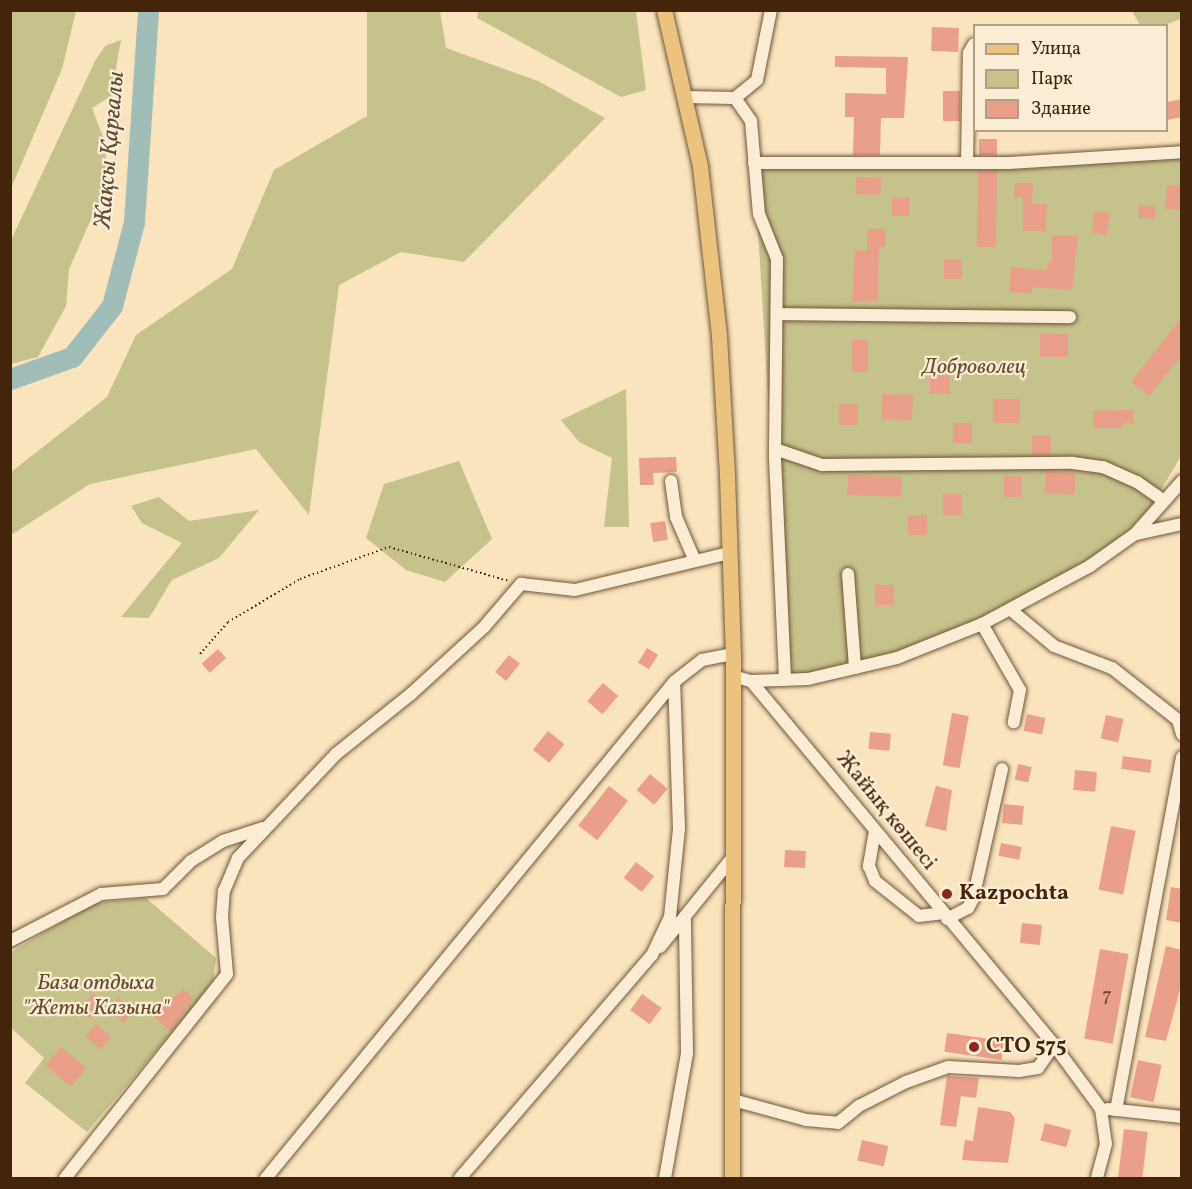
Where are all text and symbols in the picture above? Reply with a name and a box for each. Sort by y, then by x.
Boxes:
legend [973,24,1168,132]
text: Улица [1031,37,1081,62]
text: Парк [1031,67,1073,92]
water label: Жақсы Қарғалы [90,70,132,230]
text: Здание [1031,97,1091,122]
park label: Доброволец [922,355,1026,381]
street label: Жайық көшесі [830,746,942,876]
place label: Kazpochta [959,881,1069,907]
marker: Kazpochta [940,887,954,901]
park label: База отдыха "Жеты Казына" [23,970,169,1022]
house number: 7 [1102,984,1112,1008]
place label: СТО 575 [986,1034,1067,1060]
marker: СТО 575 [967,1040,981,1054]

